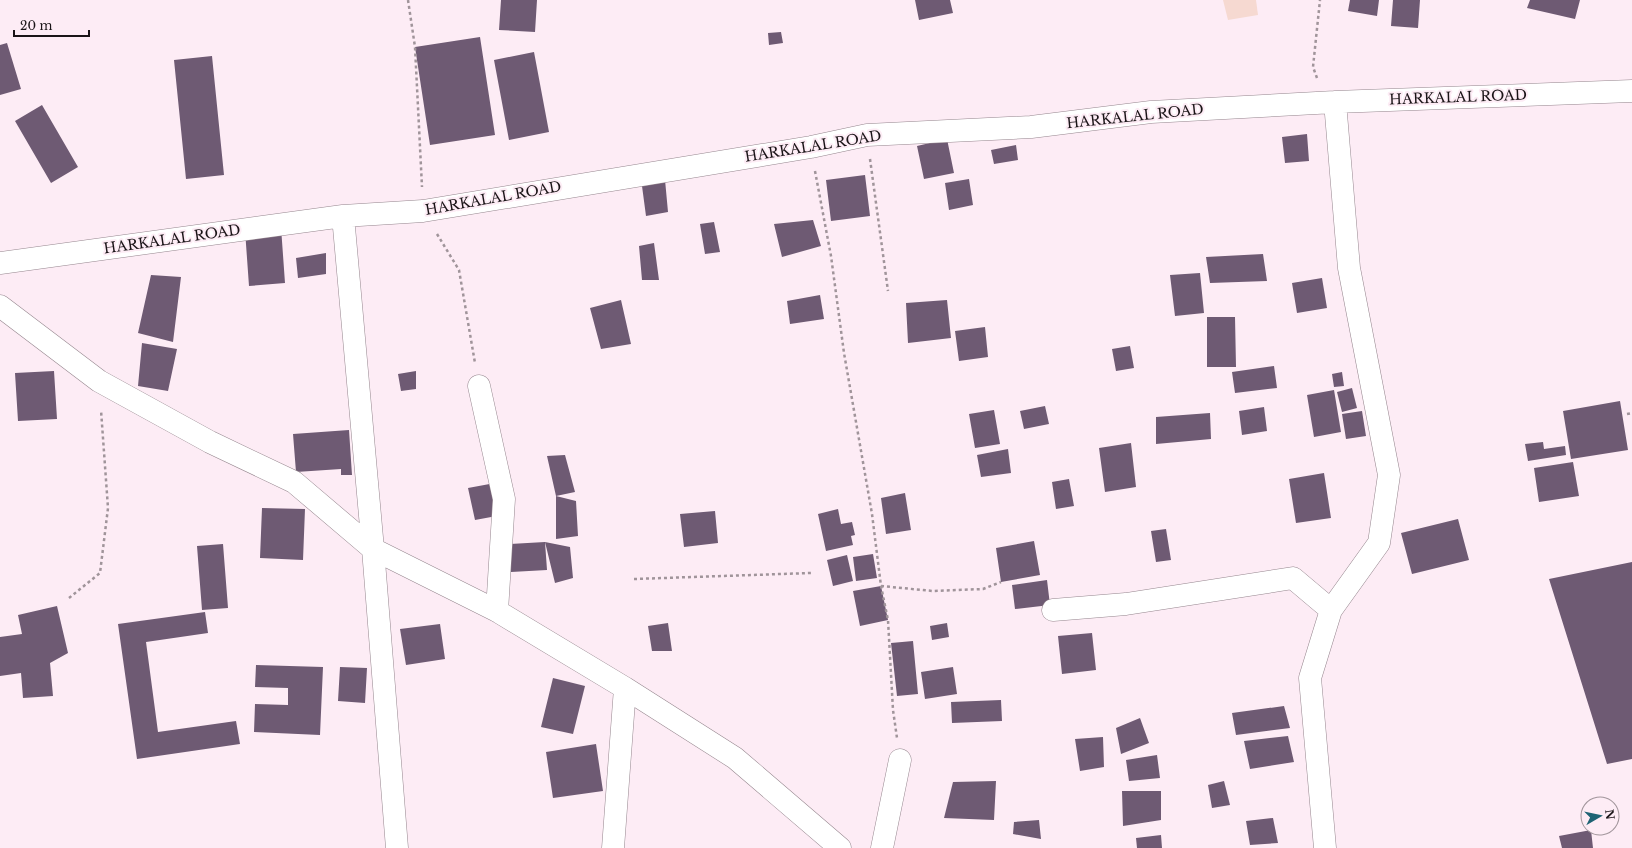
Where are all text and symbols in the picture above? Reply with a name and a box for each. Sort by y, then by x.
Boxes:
scale bar [14,12,89,38]
text: 20 m [20,18,52,33]
street label: HARKALAL ROAD [1389,86,1527,108]
street label: HARKALAL ROAD [1065,100,1205,132]
street label: HARKALAL ROAD [743,126,883,166]
street label: HARKALAL ROAD [423,177,563,219]
street label: HARKALAL ROAD [102,220,242,258]
north arrow [1580,796,1620,836]
text: N [1602,808,1618,821]

